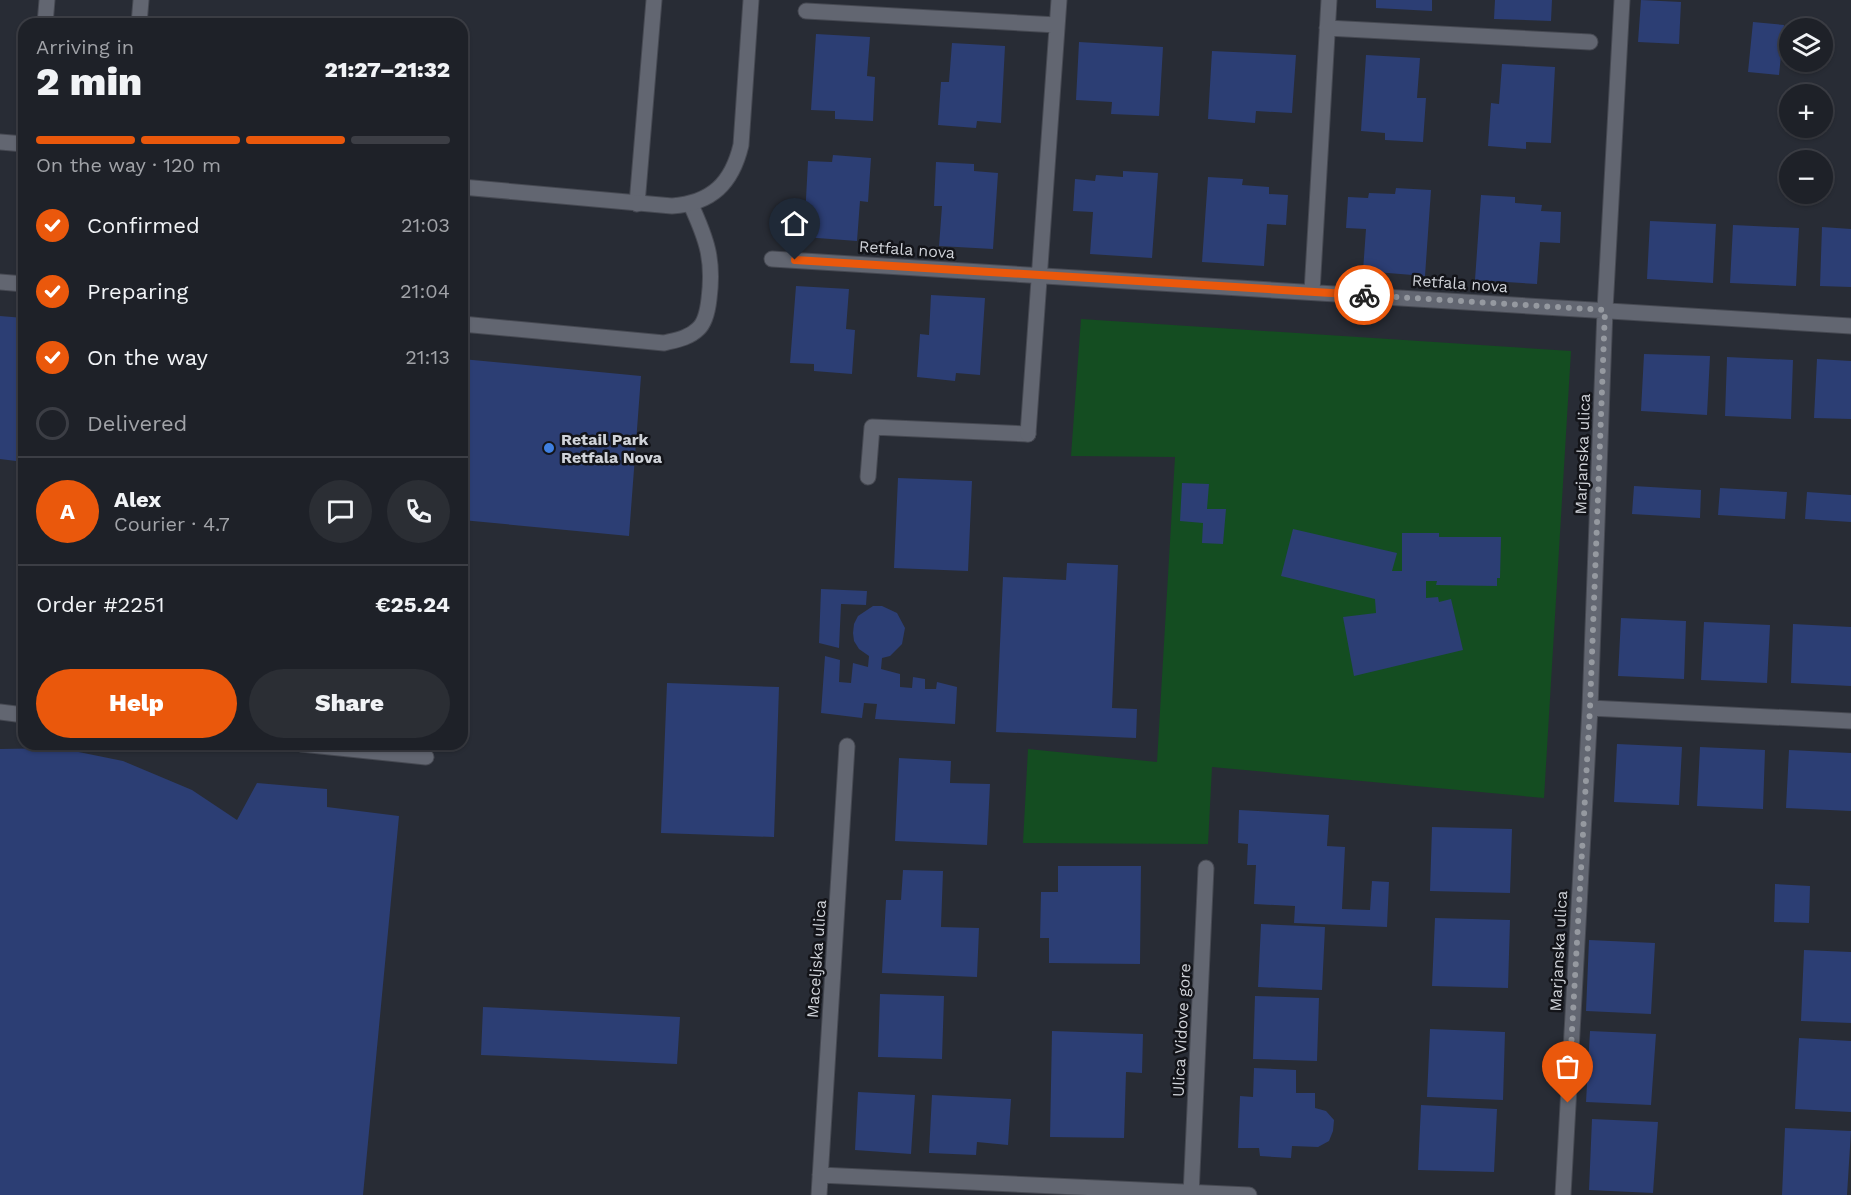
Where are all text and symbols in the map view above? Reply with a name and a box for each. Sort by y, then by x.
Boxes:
map controls [1779,18,1833,204]
button: layers [1779,18,1833,72]
text: Arriving in [36,35,134,59]
text: 21:27–21:32 [325,57,450,82]
text: 2 min [36,59,142,104]
button: + [1779,84,1833,138]
button: − [1779,150,1833,204]
text: On the way · 120 m [36,153,221,177]
pin [769,198,820,260]
icon: home [778,207,811,240]
icon: check [36,209,69,242]
text: Confirmed [87,213,200,238]
text: 21:03 [401,213,450,237]
street label: Retfala nova [858,237,956,262]
courier [1334,265,1394,325]
street label: Retfala nova [1411,271,1509,296]
icon: check [36,275,69,308]
text: Preparing [87,279,188,304]
text: 21:04 [400,279,450,303]
icon: bike [1348,279,1381,312]
icon: check [36,341,69,374]
text: On the way [87,345,208,370]
text: 21:13 [405,345,450,369]
street label: Marjanska ulica [1571,393,1594,515]
text: Delivered [87,411,187,436]
place label: Retail Park Retfala Nova [561,430,663,467]
marker: Retail Park Retfala Nova [542,441,556,455]
button: chat [309,480,372,543]
button: phone [387,480,450,543]
text: Alex [114,487,161,512]
text: A [60,499,75,524]
text: Courier · 4.7 [114,512,230,536]
text: Order #2251 [36,592,165,617]
text: €25.24 [375,592,450,617]
button: Help [36,669,237,738]
button: Share [249,669,450,738]
street label: Marjanska ulica [1546,890,1571,1012]
street label: Maceljska ulica [803,899,830,1019]
street label: Ulica Vidove gore [1169,963,1194,1097]
pin [1542,1041,1593,1103]
icon: bag [1551,1050,1584,1083]

